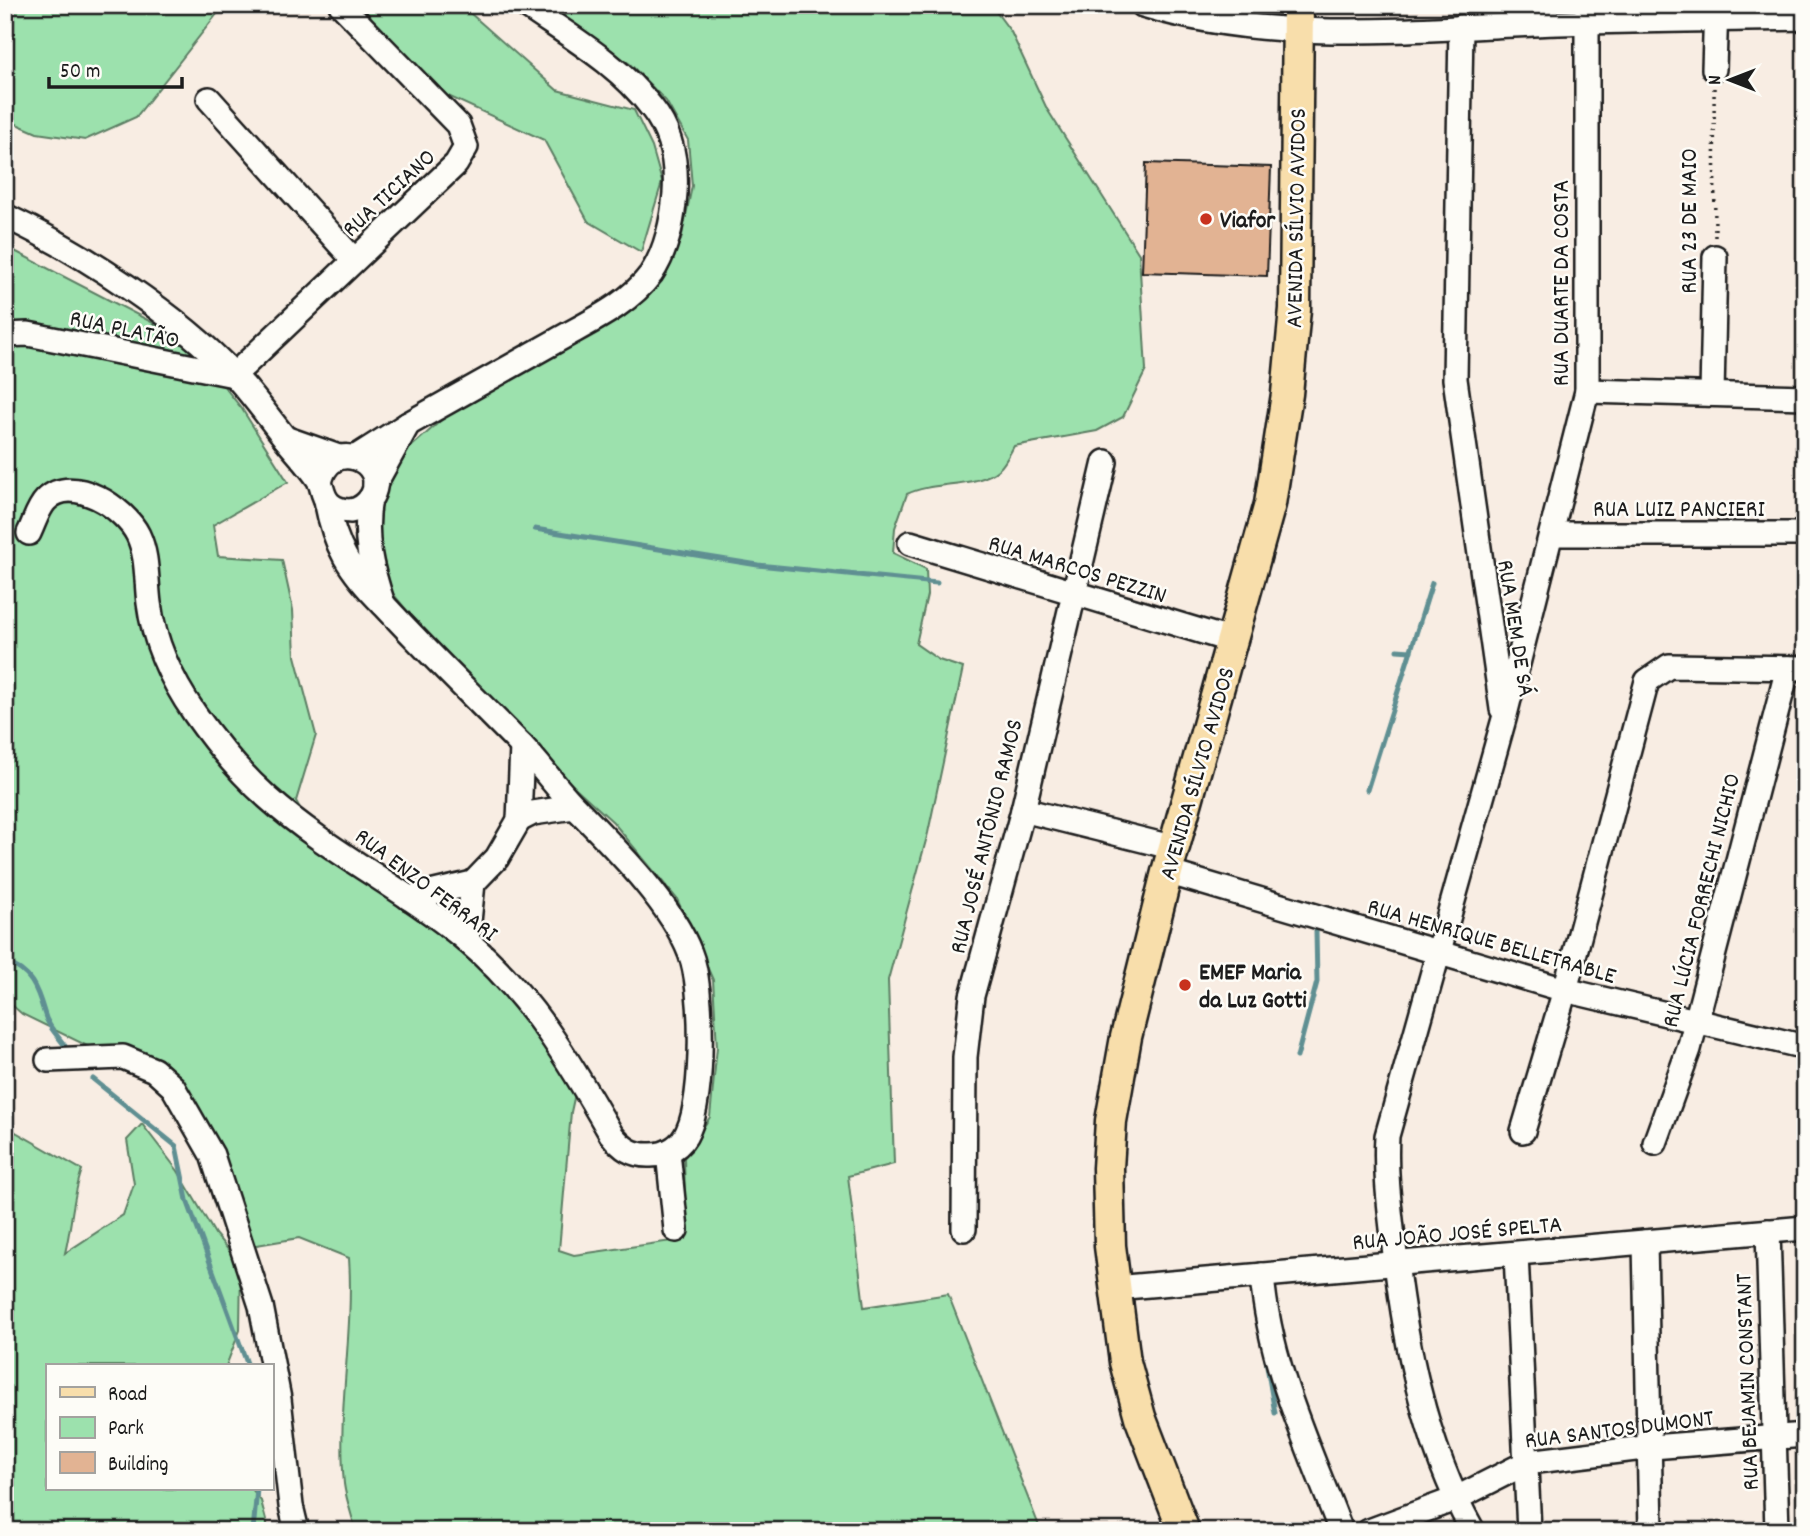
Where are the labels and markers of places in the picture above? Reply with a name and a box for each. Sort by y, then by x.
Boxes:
place label: Viafor [1220,205,1276,239]
marker: Viafor [1198,211,1214,227]
place label: EMEF Maria da Luz Gotti [1199,957,1307,1019]
marker: EMEF Maria da Luz Gotti [1177,977,1193,993]

